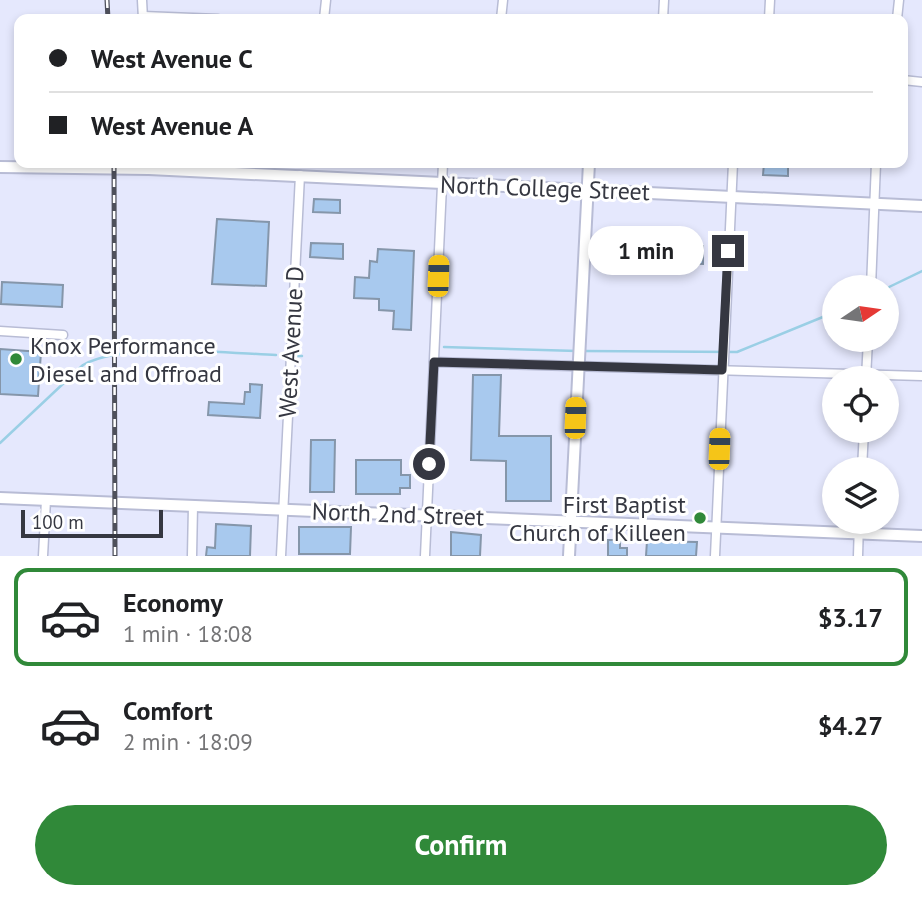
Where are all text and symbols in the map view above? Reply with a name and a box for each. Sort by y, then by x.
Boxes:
text: West Avenue C [91,42,253,75]
text: West Avenue A [91,109,253,142]
street label: North College Street [440,169,650,207]
callout: 1 min [588,226,704,276]
route end [712,235,744,267]
text: 1 min [618,236,674,265]
car [427,255,450,297]
street label: West Avenue D [272,265,310,419]
north arrow [822,275,900,352]
map controls [822,275,899,534]
place label: Knox Performance Diesel and Offroad [30,330,222,389]
marker: Knox Performance Diesel and Offroad [8,351,24,367]
button: locate [822,366,899,443]
car [564,397,587,439]
car [708,428,731,470]
route start [413,448,445,480]
button: layers [822,457,899,534]
place label: First Baptist Church of Killeen [509,489,686,548]
street label: North 2nd Street [311,496,485,532]
scale bar [21,507,163,539]
text: 100 m [32,510,84,534]
marker: First Baptist Church of Killeen [692,510,708,526]
icon: car [39,586,102,649]
text: Economy [123,586,223,619]
text: $3.17 [818,601,883,634]
text: 1 min · 18:08 [123,619,253,648]
icon: car [39,694,102,757]
text: Comfort [123,694,213,727]
text: $4.27 [818,709,883,742]
text: 2 min · 18:09 [123,727,253,756]
button: Confirm [35,805,887,885]

